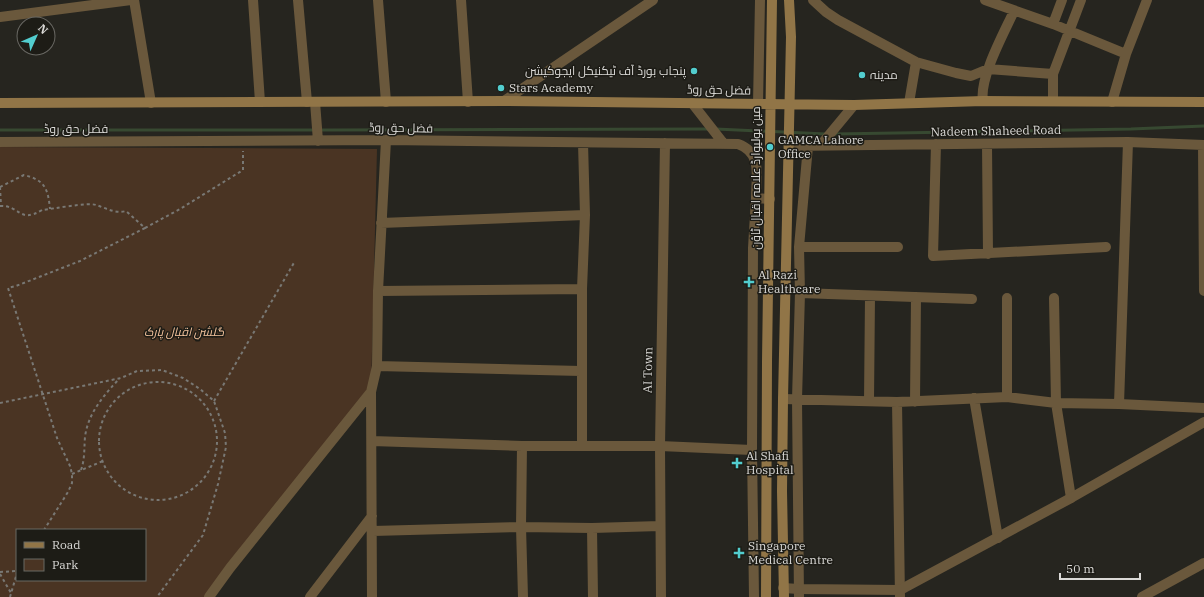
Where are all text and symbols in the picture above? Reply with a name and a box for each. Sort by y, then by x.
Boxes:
north arrow [16,16,56,56]
text: N [35,21,51,37]
place label: پنجاب بورڈ آف ٹیکنیکل ایجوکیشن [525,63,687,80]
marker: پنجاب بورڈ آف ٹیکنیکل ایجوکیشن [689,66,699,76]
place label: مدینہ [870,67,898,82]
marker: مدینہ [857,70,867,80]
place label: Stars Academy [509,80,594,95]
street label: فضل حق روڈ [687,81,751,98]
marker: Stars Academy [496,83,506,93]
street label: مین بولیوارڈ علامہ اقبال ٹاؤن [748,106,763,250]
street label: فضل حق روڈ [369,119,433,136]
street label: فضل حق روڈ [44,121,108,136]
street label: Nadeem Shaheed Road [931,122,1061,139]
place label: GAMCA Lahore Office [778,132,864,161]
marker: GAMCA Lahore Office [765,142,775,152]
place label: Al Razi Healthcare [758,267,820,296]
marker: Al Razi Healthcare [743,276,755,288]
park label: گلشنِ اقبال پارک [144,324,225,341]
street label: AI Town [640,346,655,393]
place label: Al Shafi Hospital [746,448,794,477]
marker: Al Shafi Hospital [731,457,743,469]
legend [16,529,146,581]
text: Road [52,537,81,552]
place label: Singapore Medical Centre [748,538,833,567]
marker: Singapore Medical Centre [733,547,745,559]
scale bar [1060,555,1140,581]
text: Park [52,557,78,572]
text: 50 m [1066,561,1095,576]

